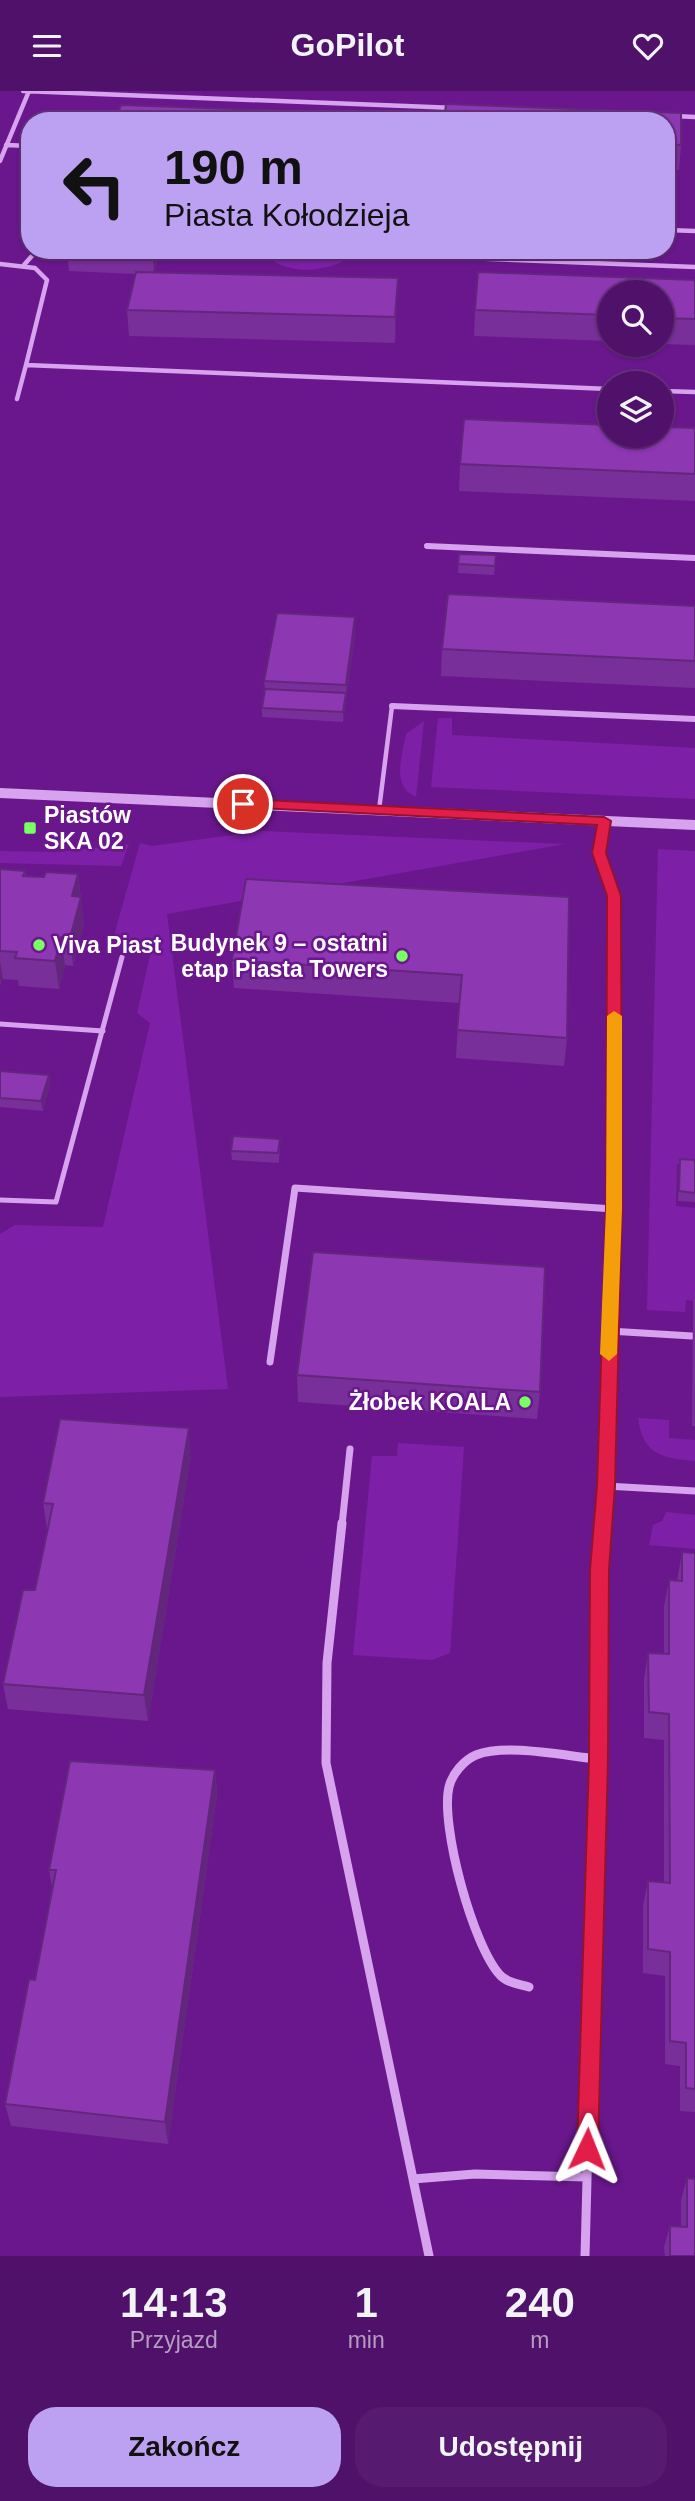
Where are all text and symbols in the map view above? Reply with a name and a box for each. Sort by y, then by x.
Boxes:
icon: menu [28,27,66,65]
text: GoPilot [291,27,404,63]
icon: heart [629,27,667,65]
icon: left [49,140,140,231]
text: 190 m [164,140,303,194]
text: Piasta Kołodzieja [164,197,409,233]
map controls [597,280,674,448]
button: search [597,280,674,357]
button: layers [597,371,674,448]
pin [213,774,273,834]
icon: arrive [224,785,262,823]
place label: Piastów SKA 02 [44,802,131,854]
marker: Piastów SKA 02 [22,820,38,836]
place label: Budynek 9 – ostatni etap Piasta Towers [171,930,388,982]
place label: Viva Piast [53,932,162,958]
marker: Viva Piast [31,937,47,953]
marker: Budynek 9 – ostatni etap Piasta Towers [394,948,410,964]
place label: Żłobek KOALA [349,1389,511,1415]
marker: Żłobek KOALA [517,1394,533,1410]
position arrow [550,2112,624,2186]
text: 14:13 [120,2279,228,2326]
text: 1 [354,2279,378,2326]
text: 240 [505,2279,575,2326]
text: Przyjazd [130,2327,218,2353]
text: min [348,2327,385,2353]
text: m [530,2327,549,2353]
button: Zakończ [28,2407,341,2487]
button: Udostępnij [355,2407,667,2487]

